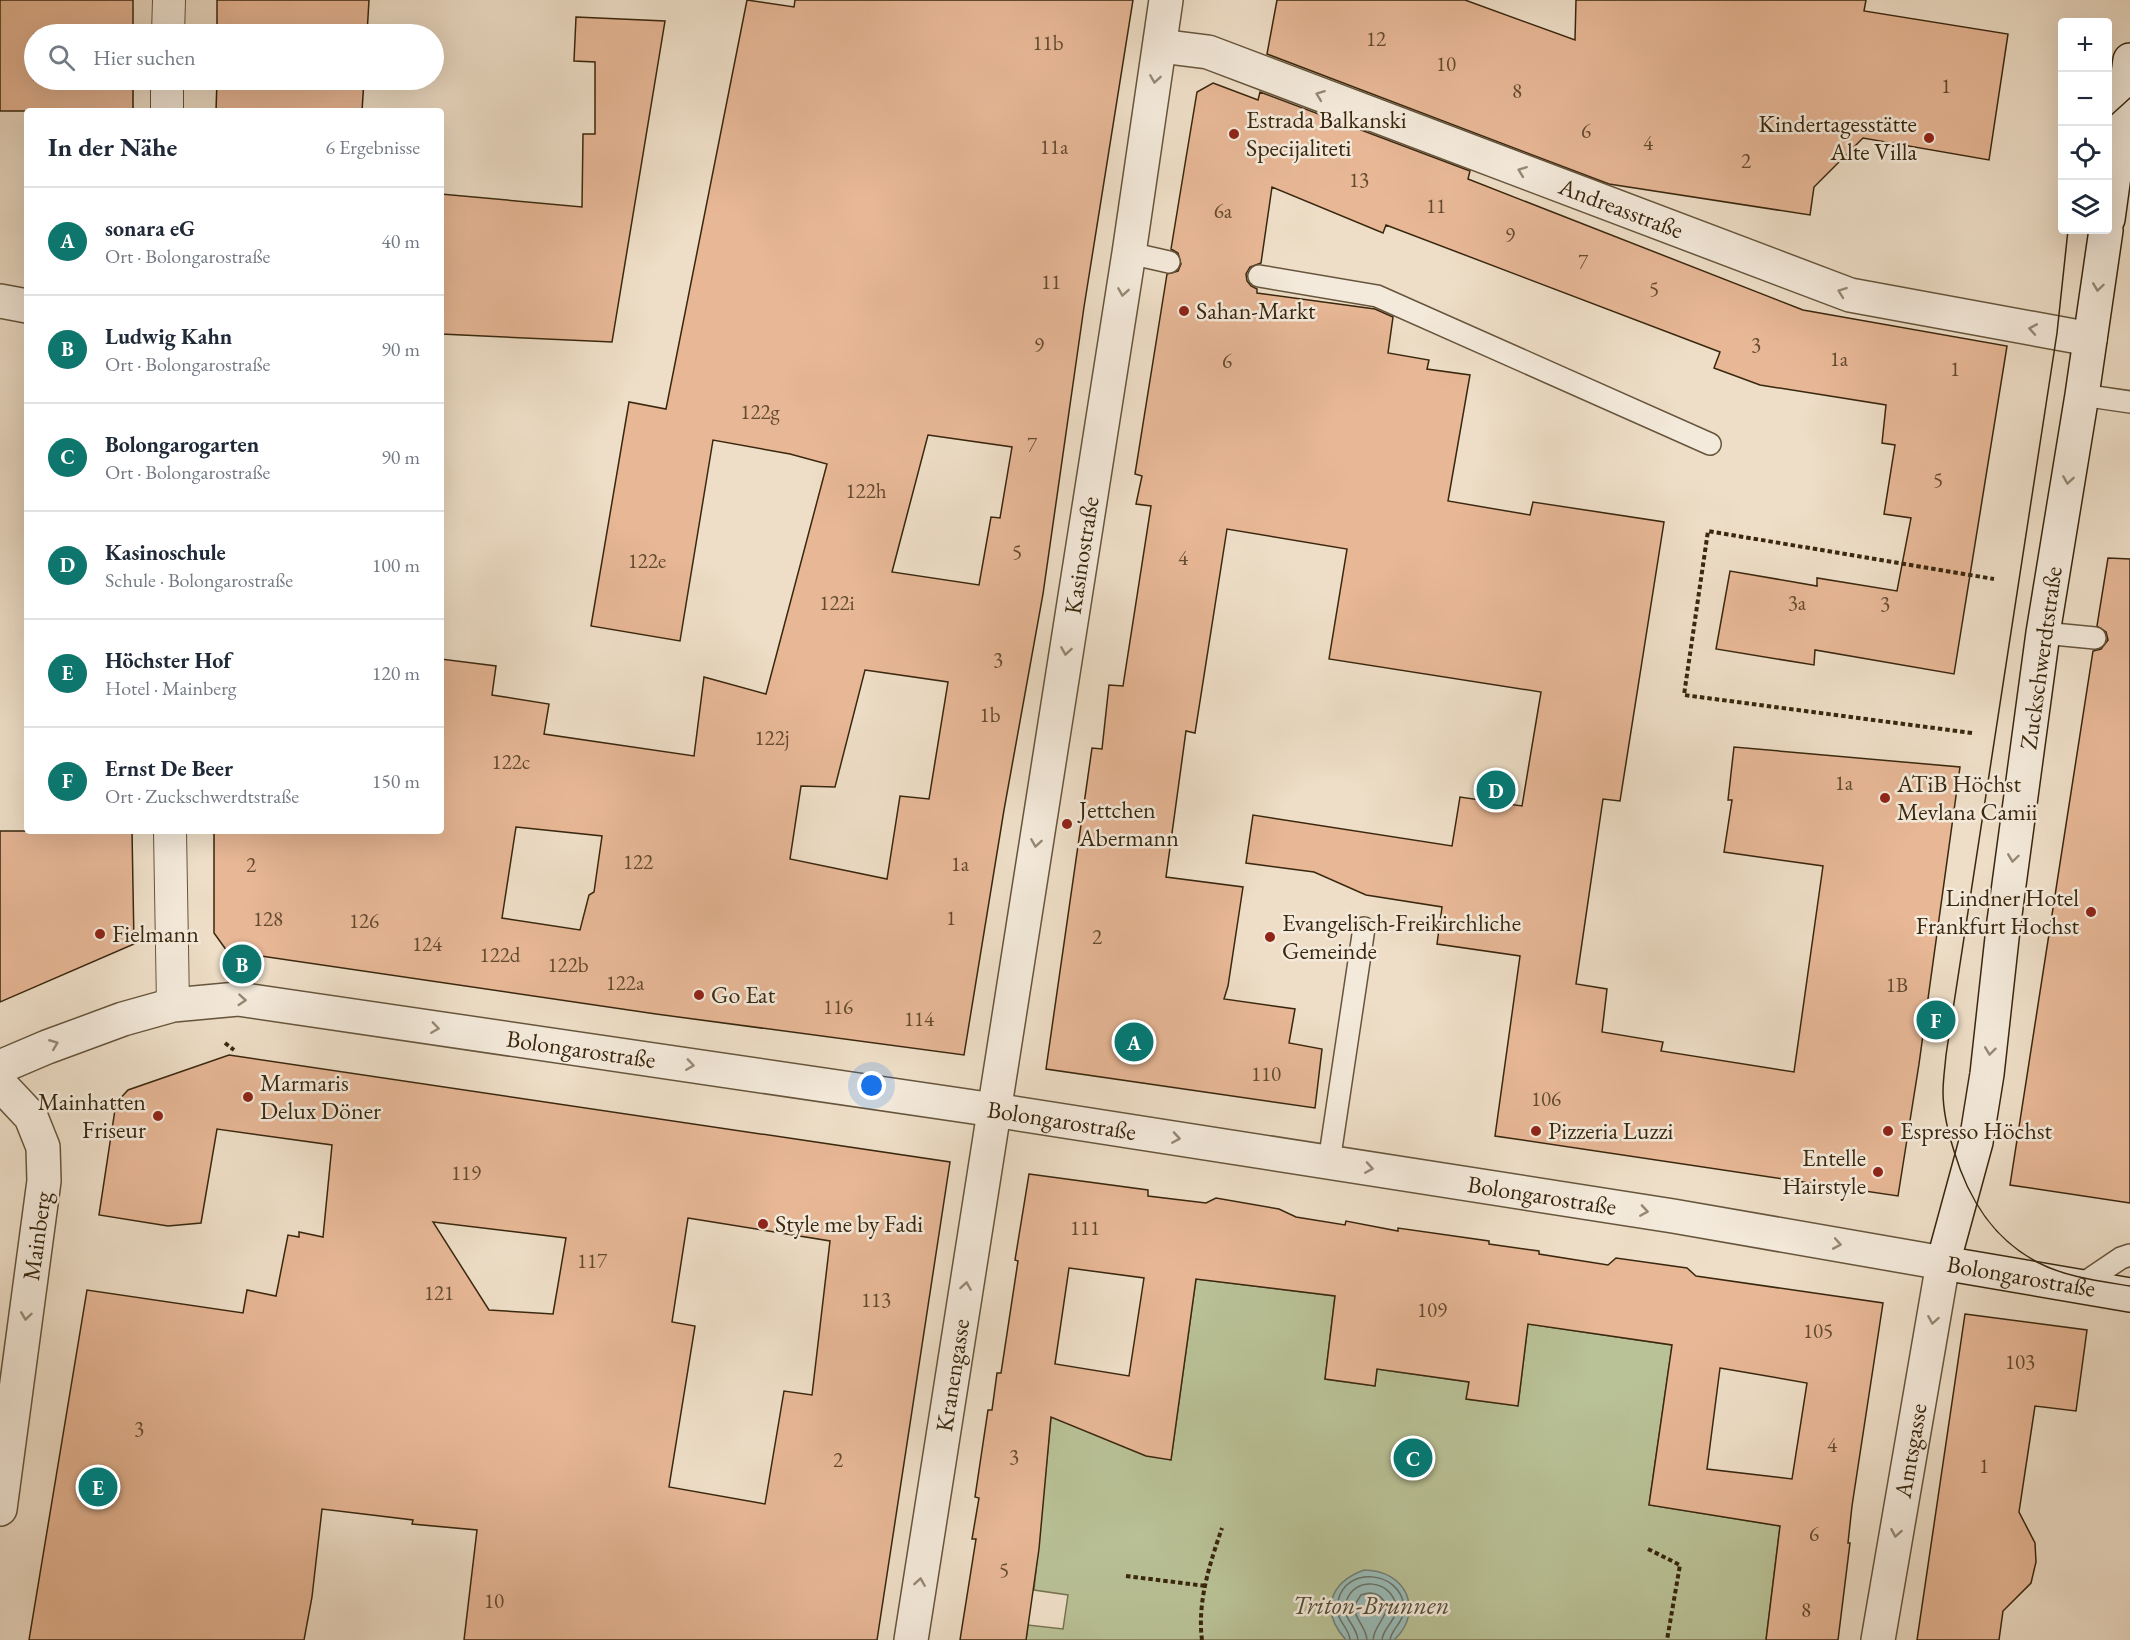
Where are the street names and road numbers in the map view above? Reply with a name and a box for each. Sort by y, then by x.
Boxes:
street label: Andreasstraße [1554,170,1688,245]
street label: Kasinostraße [1056,494,1106,616]
street label: Zuckschwerdtstraße [2012,564,2069,752]
street label: Bolongarostraße [505,1023,658,1075]
street label: Bolongarostraße [985,1093,1139,1147]
street label: Bolongarostraße [1465,1168,1619,1222]
street label: Mainberg [15,1189,58,1282]
street label: Bolongarostraße [1944,1248,2098,1304]
street label: Kranengasse [928,1317,976,1434]
street label: Amtsgasse [1887,1401,1934,1501]

